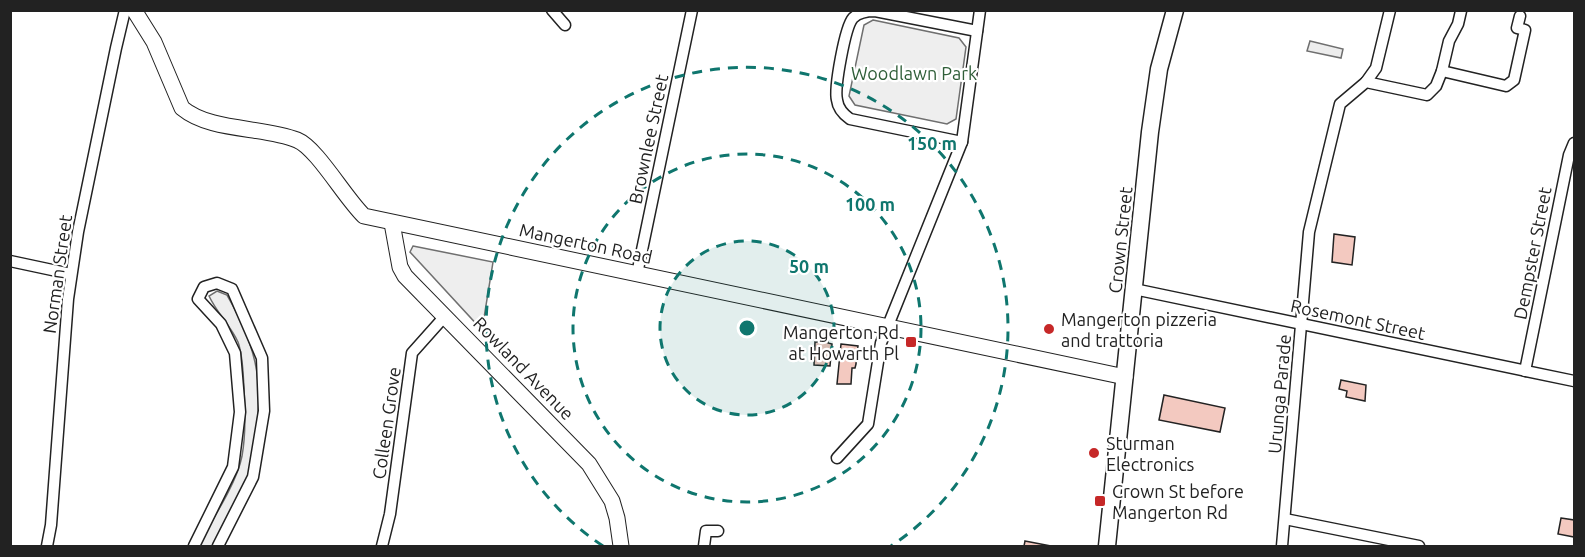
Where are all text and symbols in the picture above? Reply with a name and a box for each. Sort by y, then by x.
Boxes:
park label: Woodlawn Park [851,63,977,83]
street label: Brownlee Street [624,72,672,206]
text: 150 m [907,133,957,153]
street label: Dempster Street [1509,185,1555,321]
street label: Crown Street [1104,186,1136,294]
text: 100 m [845,194,895,214]
street label: Norman Street [39,213,75,335]
street label: Mangerton Road [518,219,654,267]
text: 50 m [789,256,829,276]
street label: Rosemont Street [1289,295,1427,343]
place label: Mangerton pizzeria and trattoria [1061,309,1217,350]
street label: Rowland Avenue [470,312,578,424]
centre of rings [737,318,757,338]
place label: Mangerton Rd at Howarth Pl [783,322,899,363]
marker: Mangerton pizzeria and trattoria [1042,322,1056,336]
street label: Urunga Parade [1264,333,1294,455]
marker: Mangerton Rd at Howarth Pl [904,335,918,349]
street label: Colleen Grove [368,366,404,480]
place label: Sturman Electronics [1106,433,1195,474]
marker: Sturman Electronics [1087,446,1101,460]
place label: Crown St before Mangerton Rd [1112,481,1244,522]
marker: Crown St before Mangerton Rd [1093,494,1107,508]

